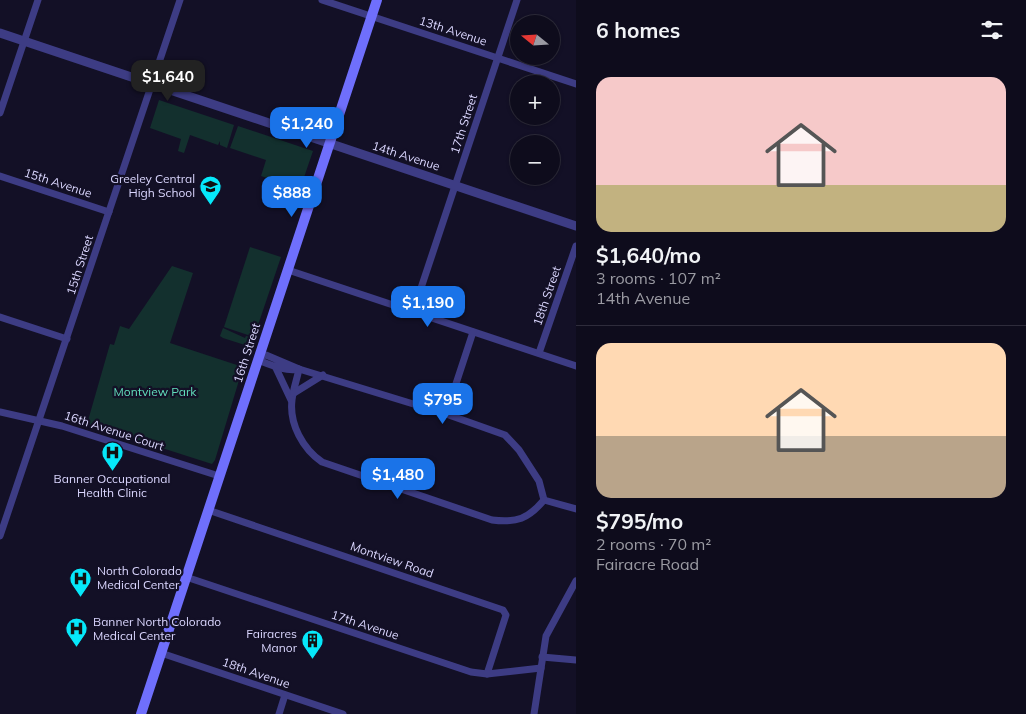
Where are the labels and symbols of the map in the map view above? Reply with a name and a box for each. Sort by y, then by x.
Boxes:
street label: 13th Avenue [417,12,489,49]
north arrow [510,15,560,65]
pin: $1,640 [127,59,209,102]
street label: 17th Street [447,92,480,156]
pin: $1,240 [266,106,348,149]
street label: 14th Avenue [370,137,442,174]
street label: 15th Avenue [22,164,94,201]
place label: Greeley Central High School [110,171,195,200]
school or university icon: Greeley Central High School [199,174,223,205]
pin: $888 [262,176,322,218]
street label: 15th Street [63,233,96,297]
street label: 18th Street [529,264,564,328]
pin: $1,190 [387,286,469,328]
street label: 16th Street [230,321,263,385]
pin: $795 [413,382,473,425]
park label: Montview Park [114,384,197,399]
street label: 16th Avenue Court [62,407,166,454]
hospital icon: Banner Occupational Health Clinic [100,440,124,471]
pin: $1,480 [357,458,439,500]
place label: Banner Occupational Health Clinic [54,471,170,500]
street label: Montview Road [349,538,436,581]
place label: North Colorado Medical Center [97,563,182,592]
hospital icon: North Colorado Medical Center [69,566,93,597]
street label: 17th Avenue [329,606,401,643]
place label: Banner North Colorado Medical Center [93,614,221,643]
hospital icon: Banner North Colorado Medical Center [65,617,89,648]
place label: Fairacres Manor [246,626,298,655]
building icon: Fairacres Manor [301,629,325,660]
street label: 18th Avenue [220,654,292,691]

